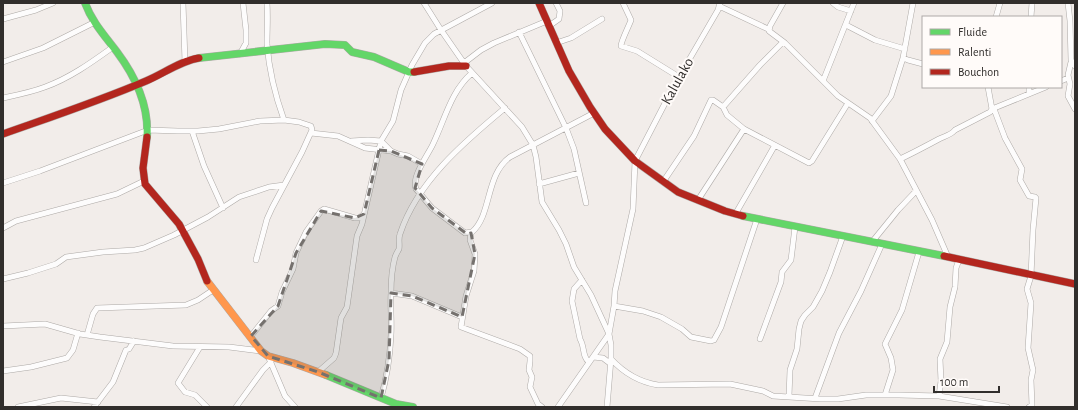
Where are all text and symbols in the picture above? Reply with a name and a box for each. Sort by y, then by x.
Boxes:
legend [922,16,1062,88]
text: Fluide [958,26,987,38]
text: Ralenti [958,46,991,58]
street label: Kalulako [659,55,696,107]
text: Bouchon [958,66,999,78]
scale bar [934,368,999,394]
text: 100 m [940,376,968,388]

